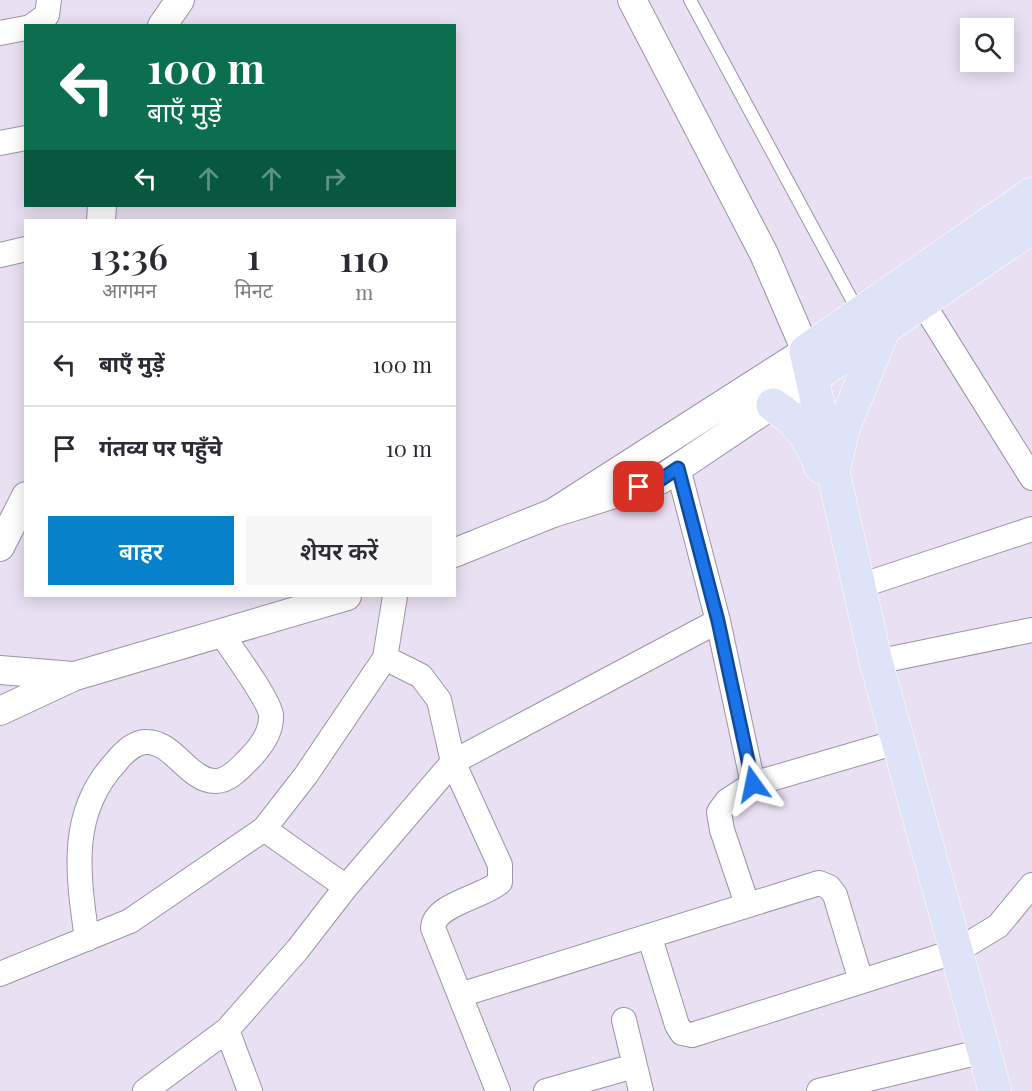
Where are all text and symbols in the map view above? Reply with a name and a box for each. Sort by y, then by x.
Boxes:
map controls [960,18,1014,72]
button: search [960,18,1014,72]
text: 100 m [147,39,265,95]
icon: left [48,48,126,126]
text: बाएँ मुड़ें [147,93,222,129]
icon: left [129,162,162,195]
icon: ahead [192,162,225,195]
icon: ahead [255,162,288,195]
icon: right [318,162,351,195]
text: 13:36 [91,231,168,279]
text: 1 [247,231,261,279]
text: 110 [339,233,389,281]
text: आगमन [102,276,157,303]
text: मिनट [235,276,273,303]
text: m [356,278,373,305]
icon: left [48,348,81,381]
text: बाएँ मुड़ें [99,348,164,378]
text: 100 m [372,349,432,379]
icon: arrive [48,432,81,465]
text: गंतव्य पर पहुँचे [99,432,222,462]
text: 10 m [386,433,432,463]
pin [613,461,664,512]
icon: arrive [622,470,655,503]
button: बाहर [48,516,234,585]
button: शेयर करें [246,516,432,585]
position arrow [721,752,785,816]

